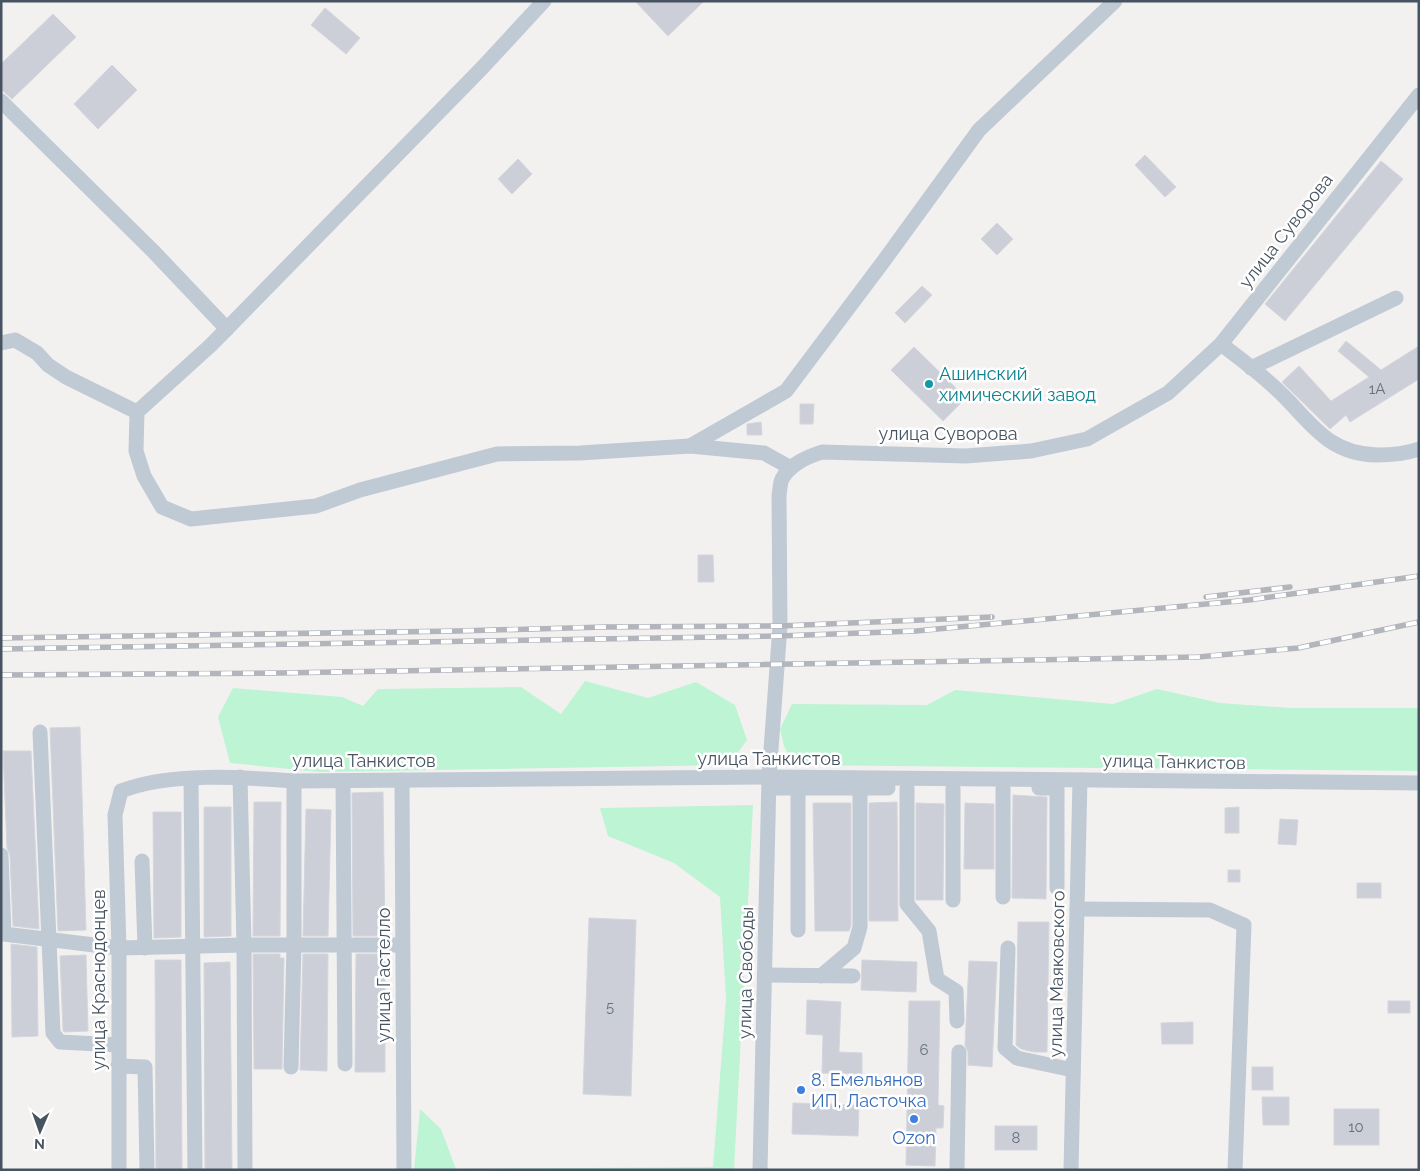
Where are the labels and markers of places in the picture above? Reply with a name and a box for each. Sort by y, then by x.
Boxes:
place label: Ашинский химический завод [939,363,1096,405]
marker: Ашинский химический завод [923,378,935,390]
place label: 8. Емельянов ИП, Ласточка [811,1069,927,1111]
marker: 8. Емельянов ИП, Ласточка [795,1084,807,1096]
marker: Ozon [908,1113,920,1125]
place label: Ozon [892,1127,936,1148]

